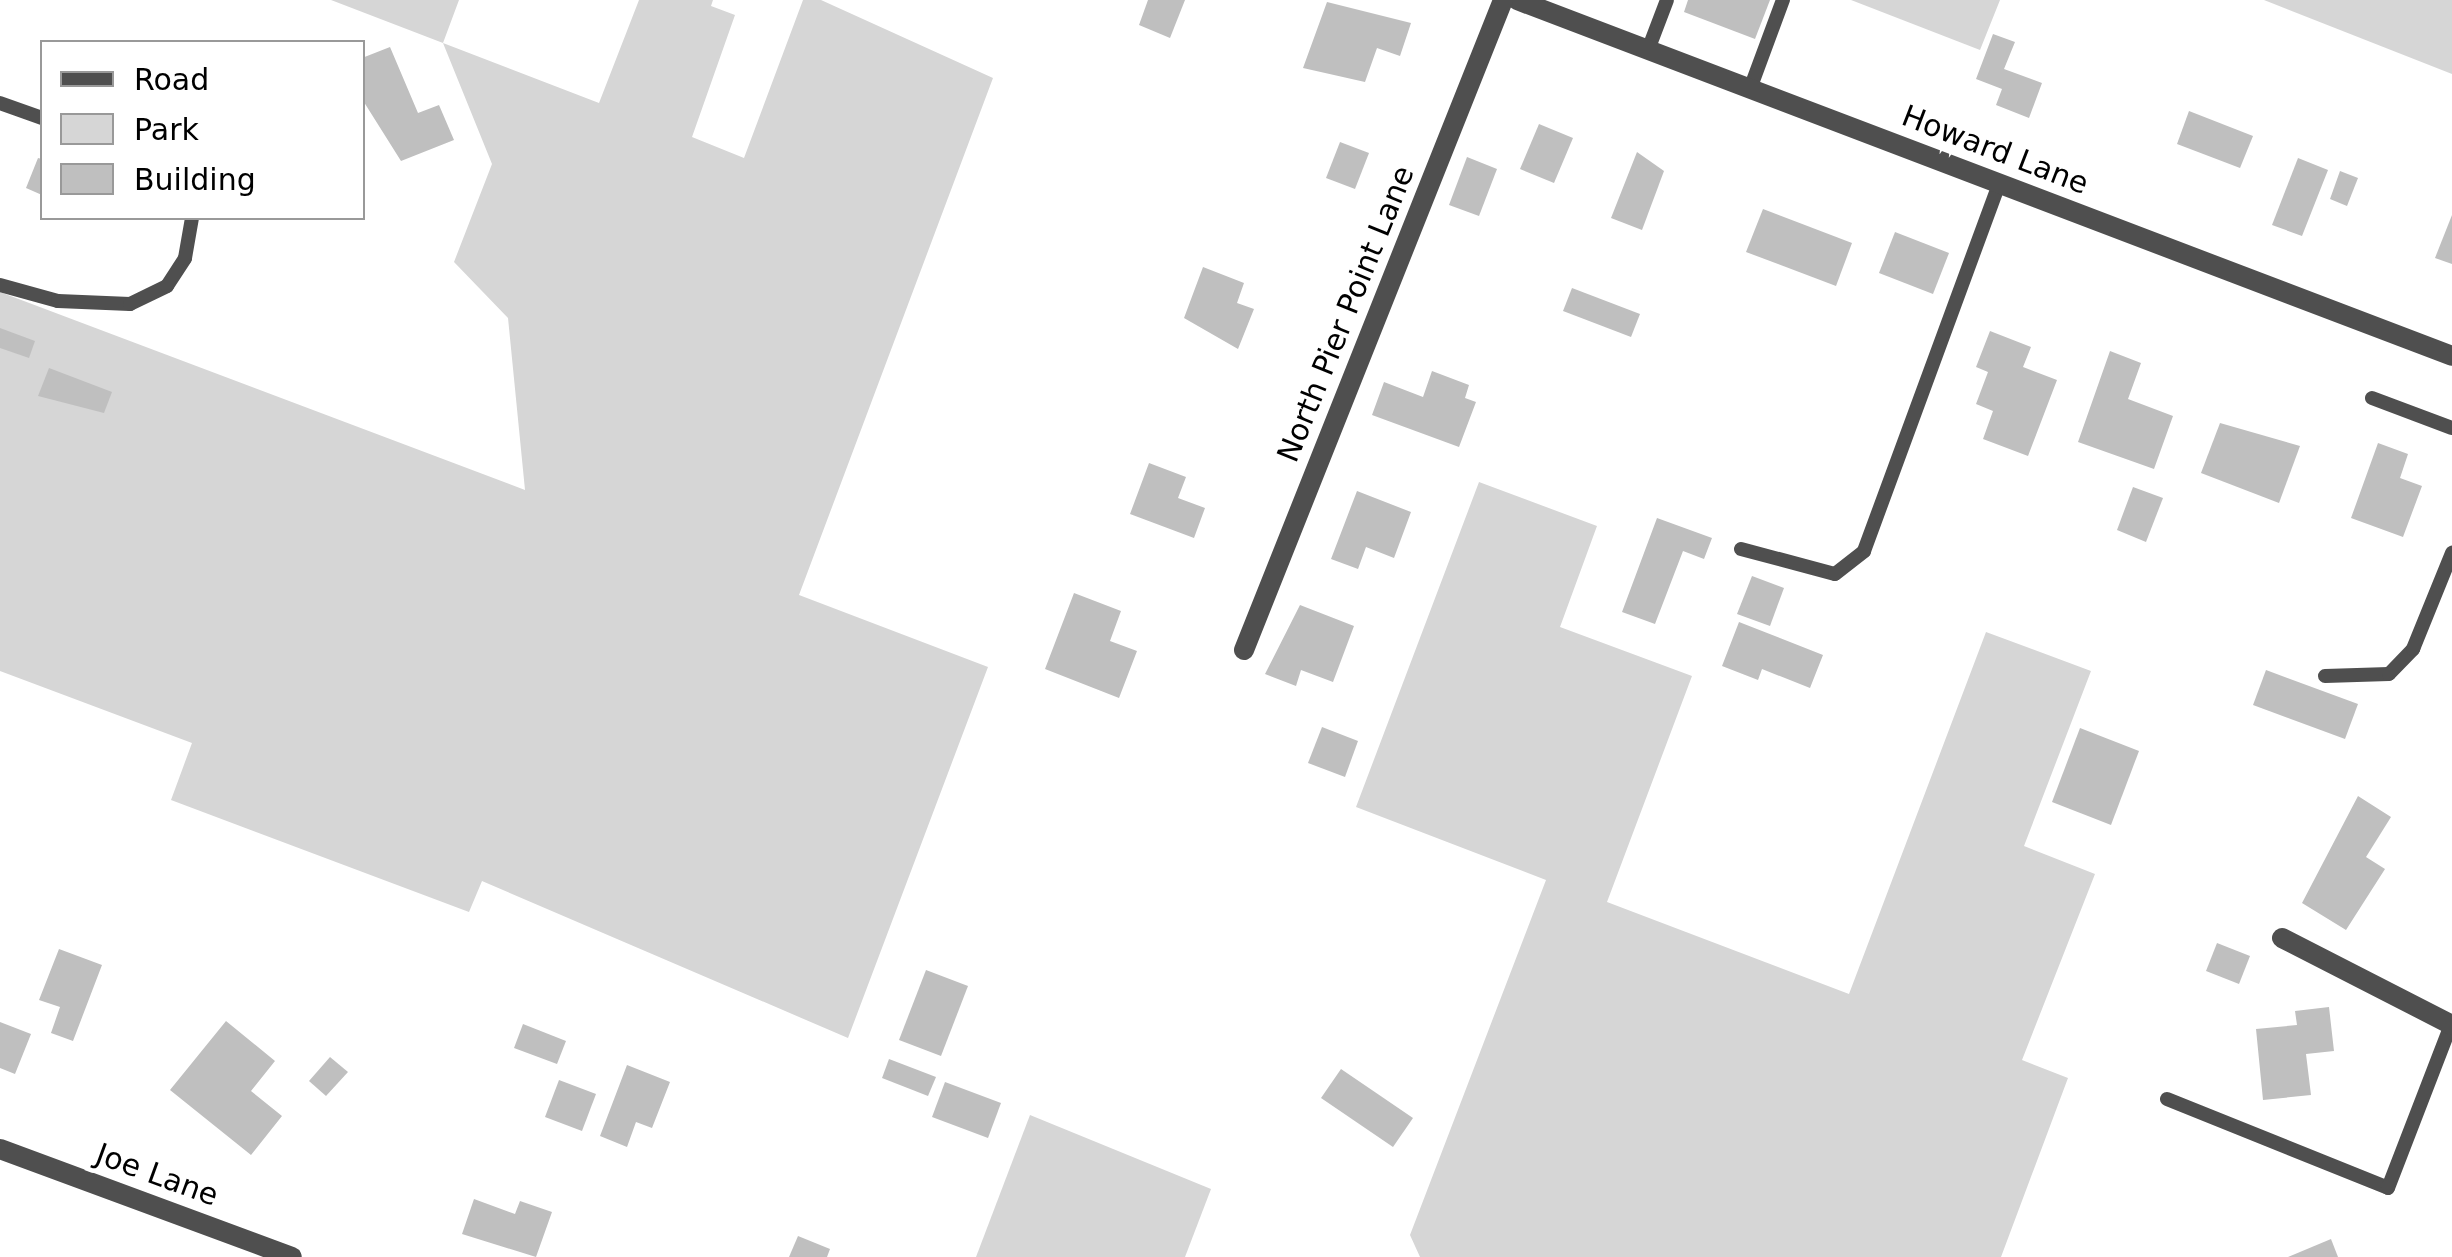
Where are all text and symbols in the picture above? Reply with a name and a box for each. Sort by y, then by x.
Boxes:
legend [40,40,365,220]
text: Road [134,62,209,97]
street label: Howard Lane [1897,98,2093,202]
text: Park [134,112,199,147]
street label: North Pier Point Lane [1270,161,1422,467]
text: Building [134,162,256,197]
street label: Joe Lane [91,1136,223,1214]

